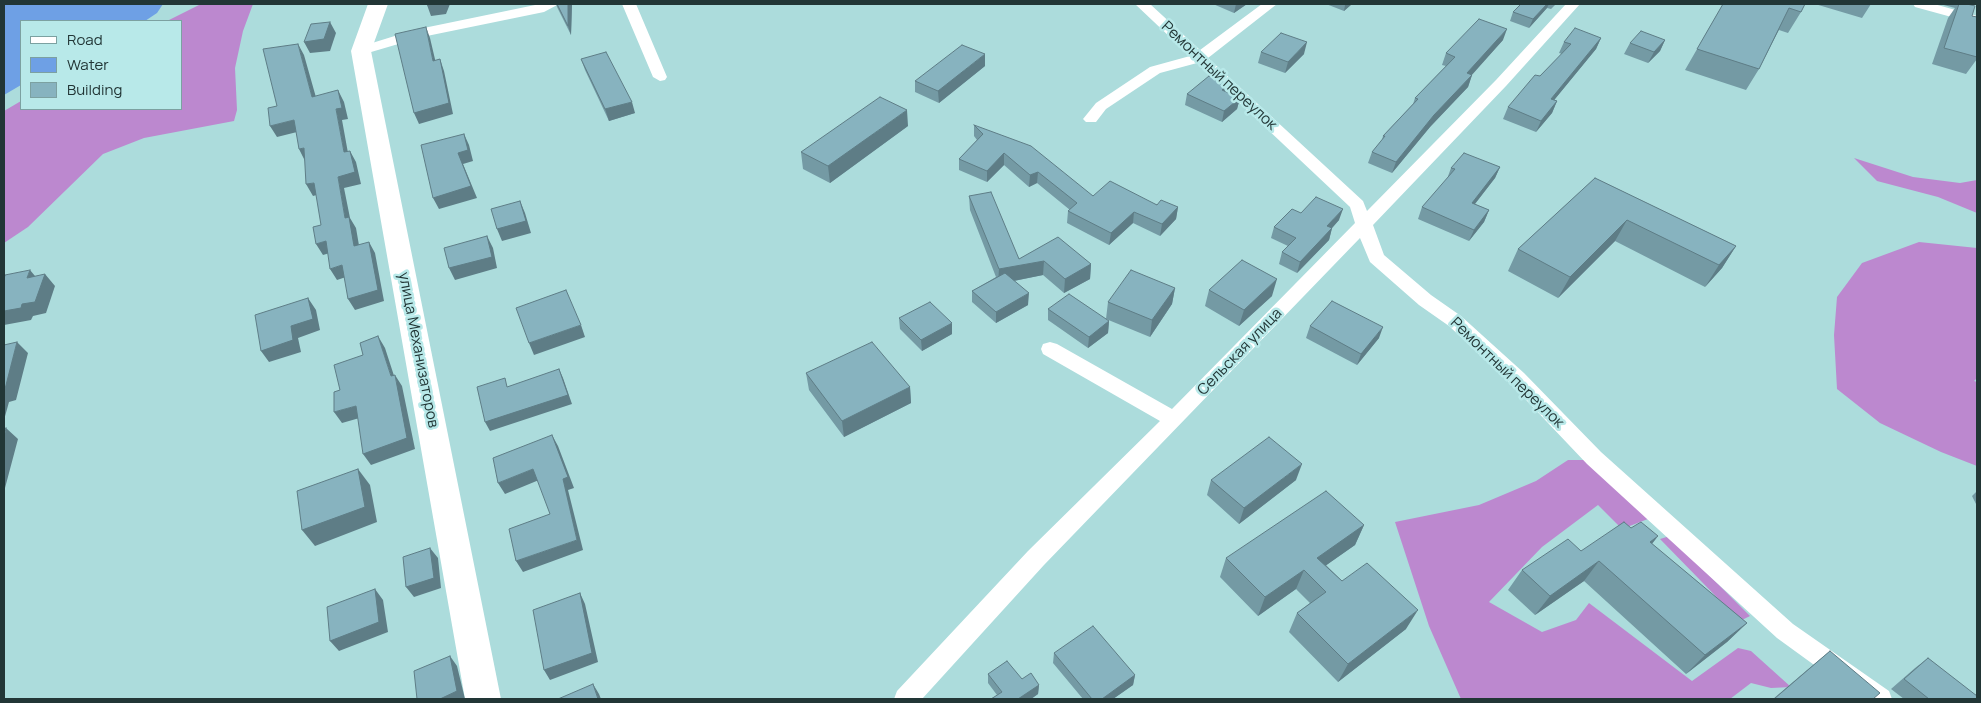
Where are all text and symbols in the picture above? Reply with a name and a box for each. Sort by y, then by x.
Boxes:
street label: Ремонтный переулок [1158,18,1280,134]
legend [20,20,182,110]
text: Road [67,29,103,50]
text: Water [67,54,109,75]
text: Building [67,79,122,100]
street label: улица Механизаторов [394,271,442,429]
street label: Сельская улица [1194,305,1286,399]
street label: Ремонтный переулок [1446,314,1568,432]

